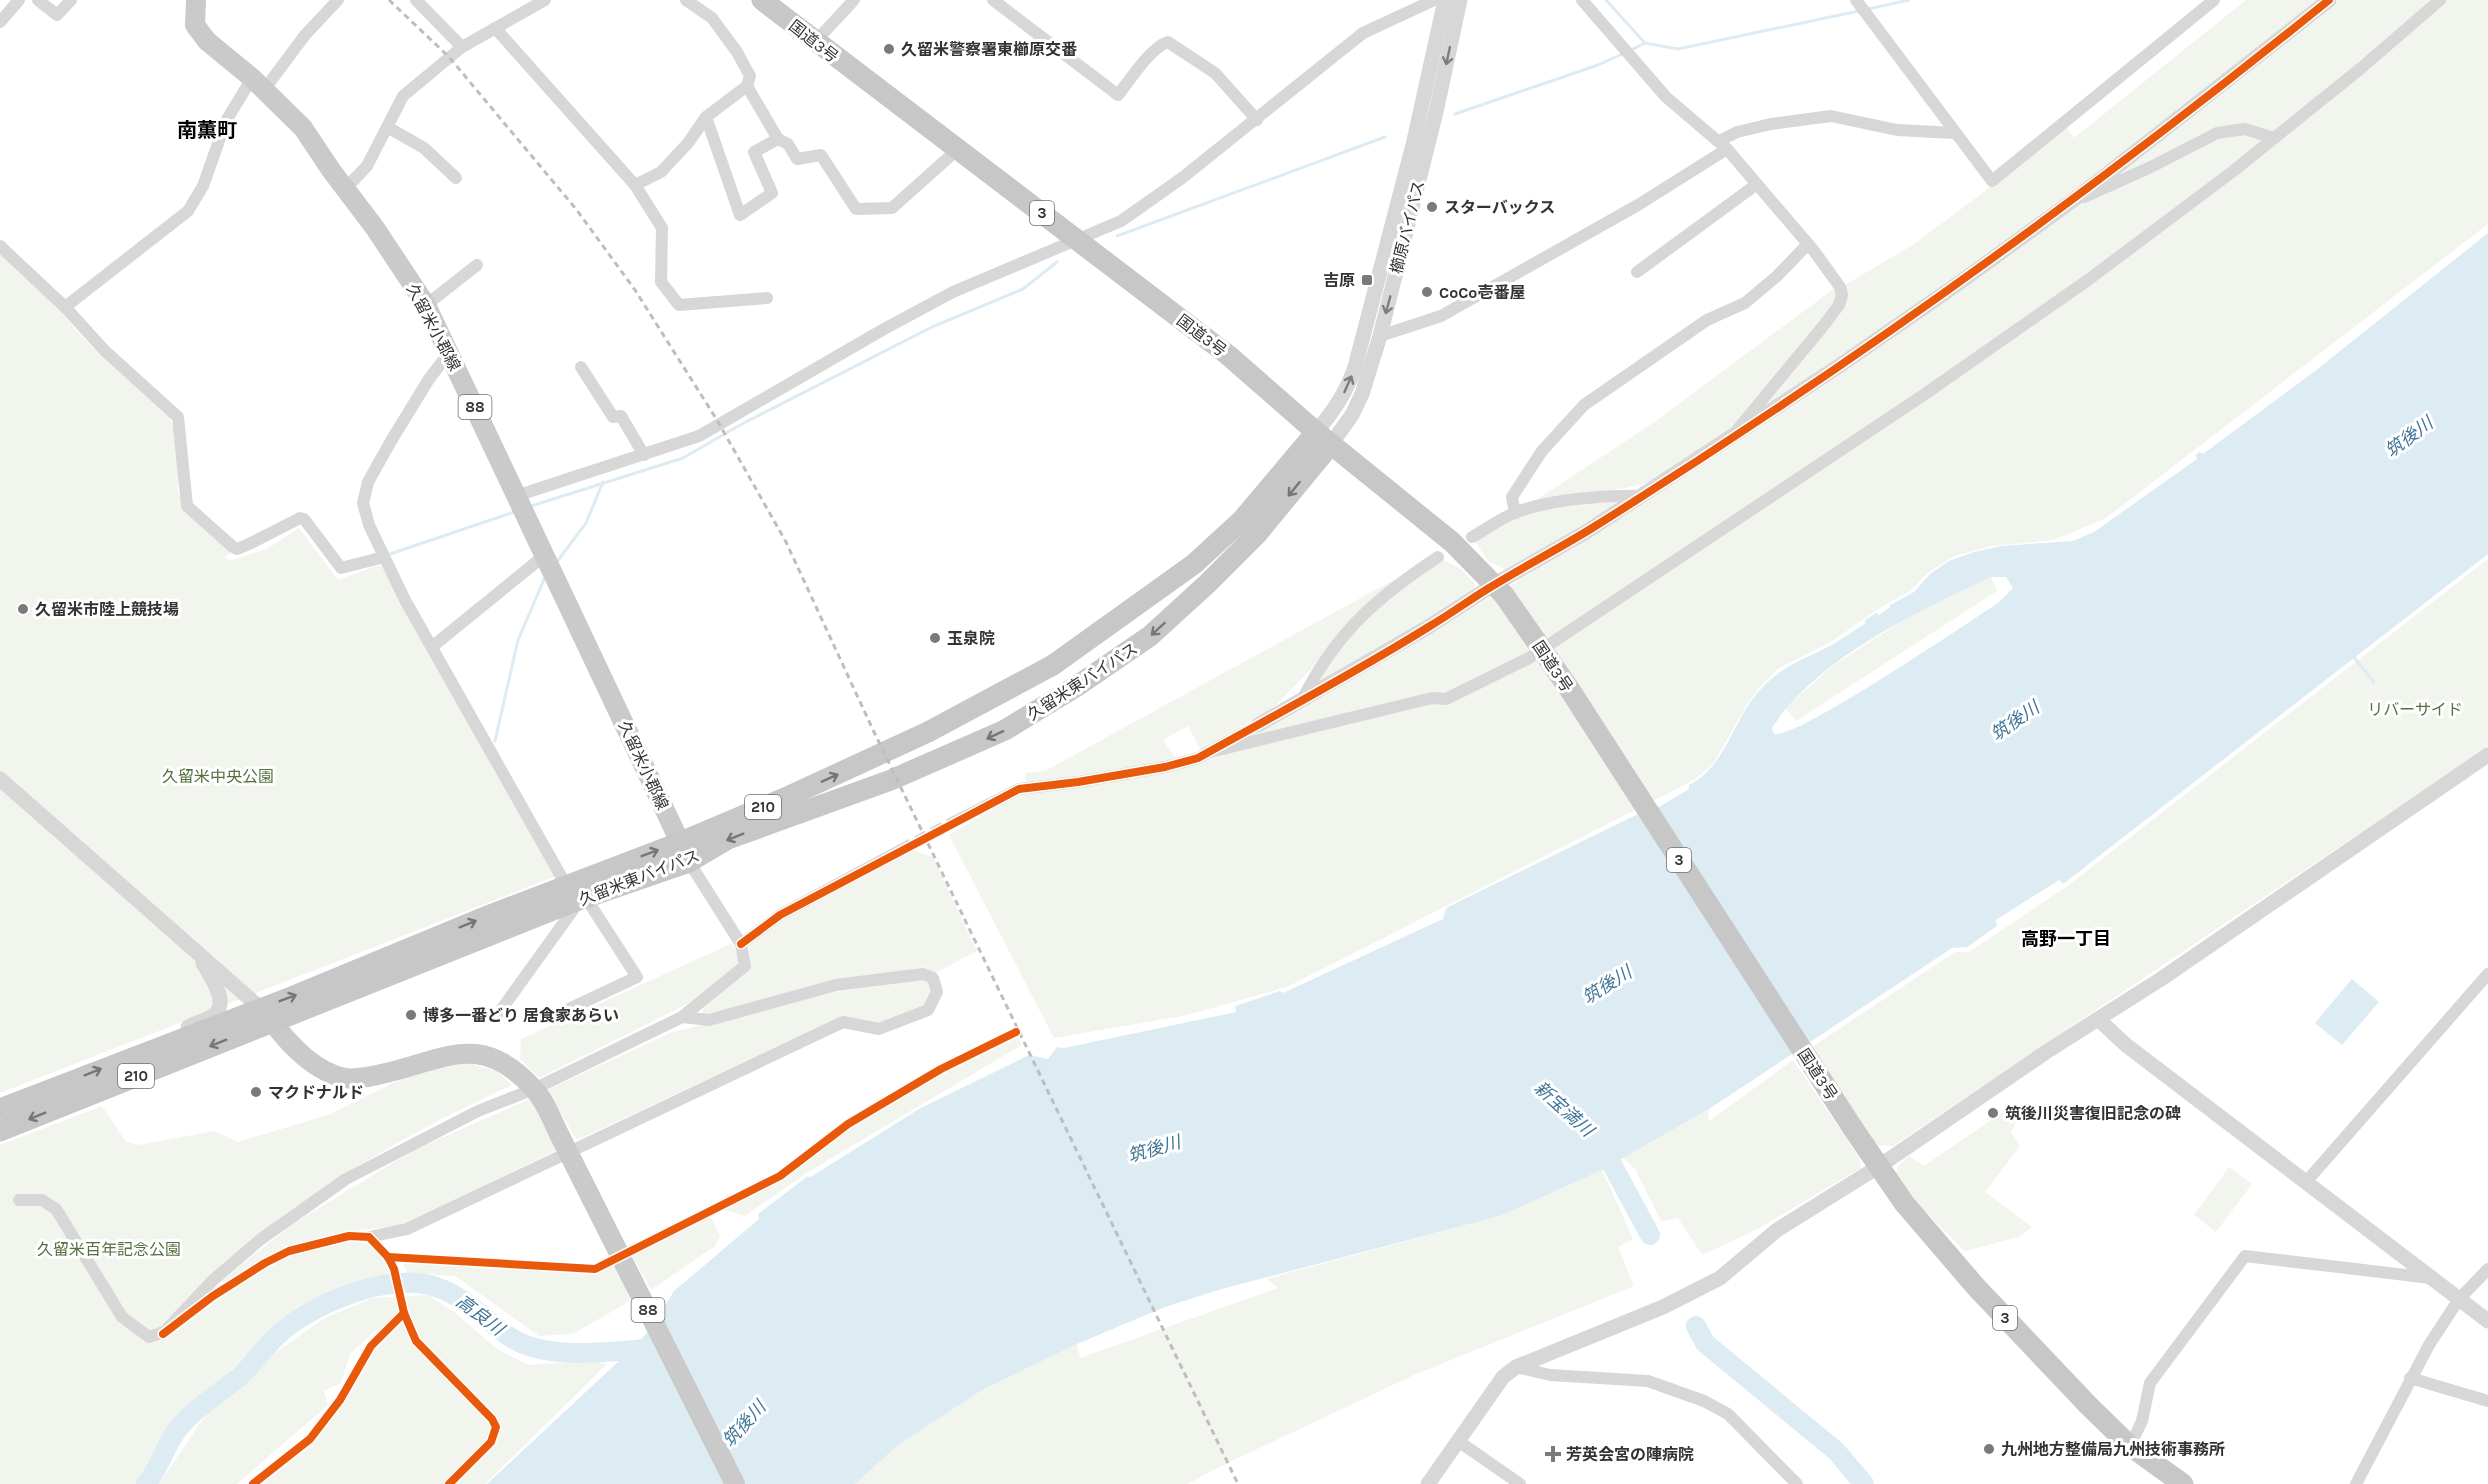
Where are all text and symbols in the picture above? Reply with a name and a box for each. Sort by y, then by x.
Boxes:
street label: 国道3号 [785,16,842,67]
place label: 久留米警察署東櫛原交番 [901,40,1077,59]
marker: 久留米警察署東櫛原交番 [882,42,896,56]
one-way arrow [1442,46,1453,65]
district label: 南薫町 [177,119,237,142]
street label: 櫛原バイパス [1387,178,1428,276]
place label: スターバックス [1444,198,1555,217]
marker: スターバックス [1425,200,1439,214]
road number: 3 [1030,201,1054,225]
place label: 吉原 [1323,271,1355,290]
marker: 吉原 [1360,273,1374,287]
street label: 久留米小郡線 [403,280,464,374]
place label: CoCo壱番屋 [1439,283,1525,302]
marker: CoCo壱番屋 [1420,285,1434,299]
one-way arrow [1381,295,1393,314]
street label: 国道3号 [1173,311,1230,360]
one-way arrow [1343,375,1355,393]
road number: 88 [458,395,492,419]
water label: 筑後川 [2381,411,2439,462]
one-way arrow [1287,481,1300,497]
place label: 久留米市陸上競技場 [35,600,179,619]
marker: 久留米市陸上競技場 [16,602,30,616]
one-way arrow [1151,622,1166,636]
place label: 玉泉院 [947,629,995,648]
marker: 玉泉院 [928,631,942,645]
street label: 国道3号 [1529,637,1577,695]
street label: 久留米東バイパス [1024,639,1141,724]
water label: 筑後川 [1987,695,2045,745]
park label: リバーサイド [2367,700,2463,719]
street label: 久留米小郡線 [615,718,672,813]
one-way arrow [986,729,1004,741]
park label: 久留米中央公園 [162,767,274,786]
one-way arrow [820,772,838,783]
road number: 210 [745,795,781,819]
one-way arrow [726,832,745,843]
street label: 久留米東バイパス [576,846,702,909]
one-way arrow [640,847,659,858]
road number: 3 [1667,848,1691,872]
one-way arrow [458,918,477,929]
district label: 高野一丁目 [2021,928,2111,950]
water label: 筑後川 [1578,960,1637,1009]
one-way arrow [278,992,296,1003]
place label: 博多一番どり 居食家あらい [423,1006,619,1025]
marker: 博多一番どり 居食家あらい [404,1008,418,1022]
one-way arrow [210,1038,228,1049]
street label: 国道3号 [1794,1045,1841,1104]
road number: 210 [118,1064,154,1088]
one-way arrow [84,1066,102,1077]
water label: 新宝満川 [1530,1077,1600,1143]
place label: マクドナルド [268,1083,364,1102]
marker: マクドナルド [249,1085,263,1099]
place label: 筑後川災害復旧記念の碑 [2005,1104,2181,1123]
marker: 筑後川災害復旧記念の碑 [1986,1106,2000,1120]
one-way arrow [29,1111,47,1122]
water label: 筑後川 [1125,1130,1185,1167]
park label: 久留米百年記念公園 [37,1240,181,1259]
water label: 高良川 [452,1290,510,1341]
road number: 88 [632,1298,664,1322]
road number: 3 [1993,1306,2017,1330]
water label: 筑後川 [718,1395,772,1451]
place label: 九州地方整備局九州技術事務所 [2001,1440,2225,1459]
marker: 九州地方整備局九州技術事務所 [1982,1442,1996,1456]
marker: 芳英会宮の陣病院 [1544,1445,1562,1463]
place label: 芳英会宮の陣病院 [1566,1445,1694,1464]

